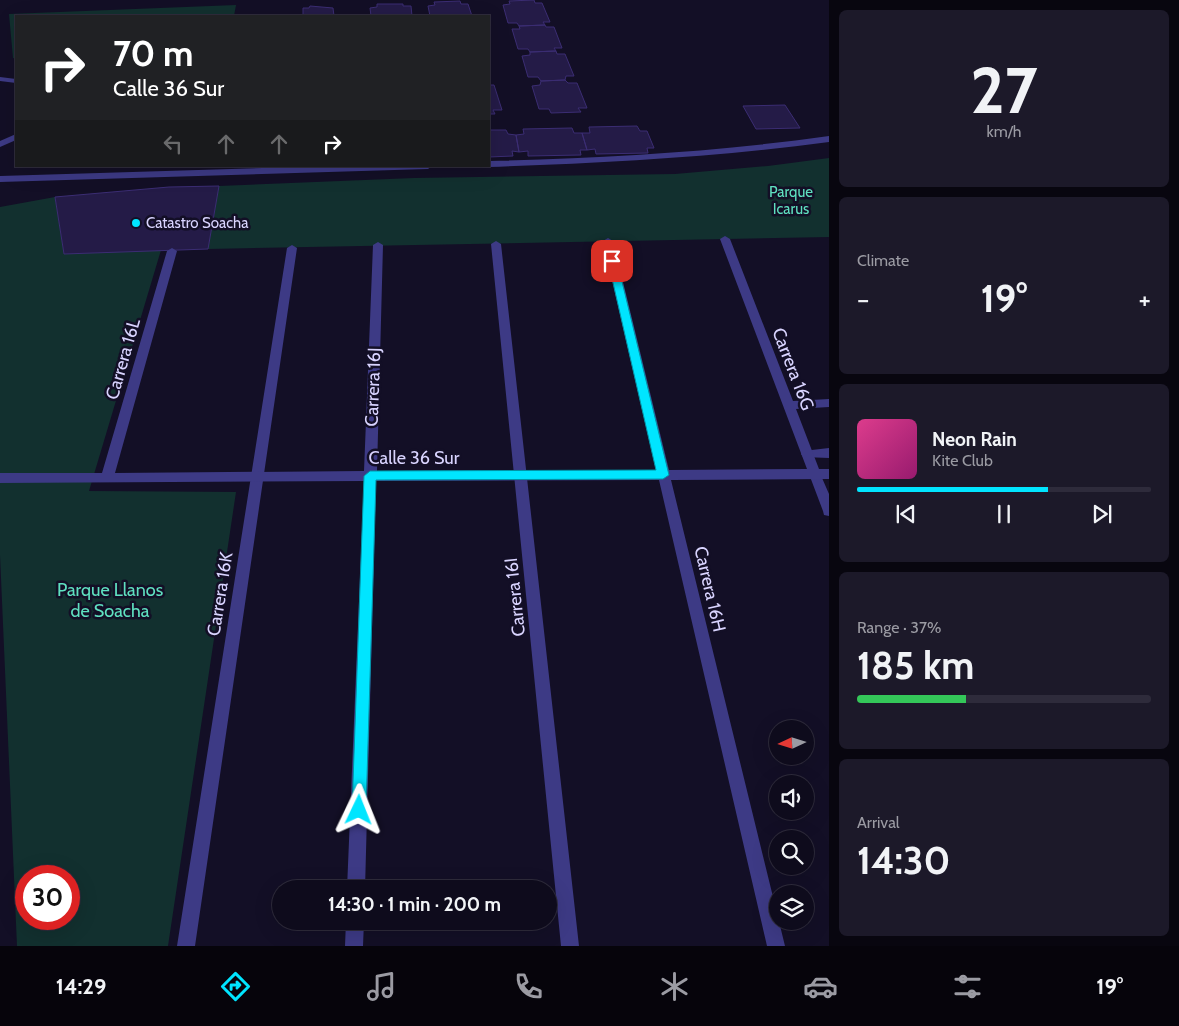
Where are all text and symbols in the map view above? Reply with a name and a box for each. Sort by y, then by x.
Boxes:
text: 70 m [113,32,194,75]
icon: right [30,35,95,100]
text: 27 [970,50,1038,129]
text: Calle 36 Sur [113,75,224,102]
text: km/h [986,122,1022,141]
icon: left [159,130,187,158]
icon: ahead [212,130,240,158]
icon: ahead [265,130,293,158]
icon: right [318,130,346,158]
park label: Parque Icarus [769,183,813,218]
place label: Catastro Soacha [146,214,249,232]
marker: Catastro Soacha [130,217,142,229]
pin [591,240,633,282]
icon: arrive [598,247,626,275]
text: Climate [857,251,909,270]
text: 19° [981,275,1027,322]
text: − [857,282,869,316]
text: + [1139,282,1151,316]
street label: Carrera 16L [101,316,145,402]
street label: Carrera 16G [767,325,819,413]
street label: Carrera 16J [361,347,385,427]
text: Neon Rain [932,428,1017,451]
street label: Calle 36 Sur [369,447,460,469]
text: Kite Club [932,451,993,470]
icon: previous [892,500,920,528]
icon: pause [990,500,1018,528]
icon: next [1088,500,1116,528]
street label: Carrera 16H [689,544,731,634]
street label: Carrera 16K [203,550,238,638]
street label: Carrera 16I [500,557,530,637]
park label: Parque Llanos de Soacha [57,579,163,622]
text: Range · 37% [857,618,941,637]
text: 185 km [857,642,974,689]
north arrow [769,720,814,765]
map controls [769,720,814,930]
button: sound [769,775,814,820]
position arrow [332,783,384,835]
text: Arrival [857,813,900,832]
button: search [769,830,814,875]
text: 14:30 [857,837,950,884]
speed limit sign: 30 [15,865,80,930]
button: layers [769,885,814,930]
text: 14:30 · 1 min · 200 m [328,893,501,916]
icon: directions [218,969,253,1004]
icon: music [364,969,399,1004]
icon: phone [511,969,546,1004]
icon: climate [657,969,692,1004]
icon: car [803,969,838,1004]
icon: filters [950,969,985,1004]
text: 14:29 [56,973,106,1000]
text: 19° [1096,973,1123,1000]

